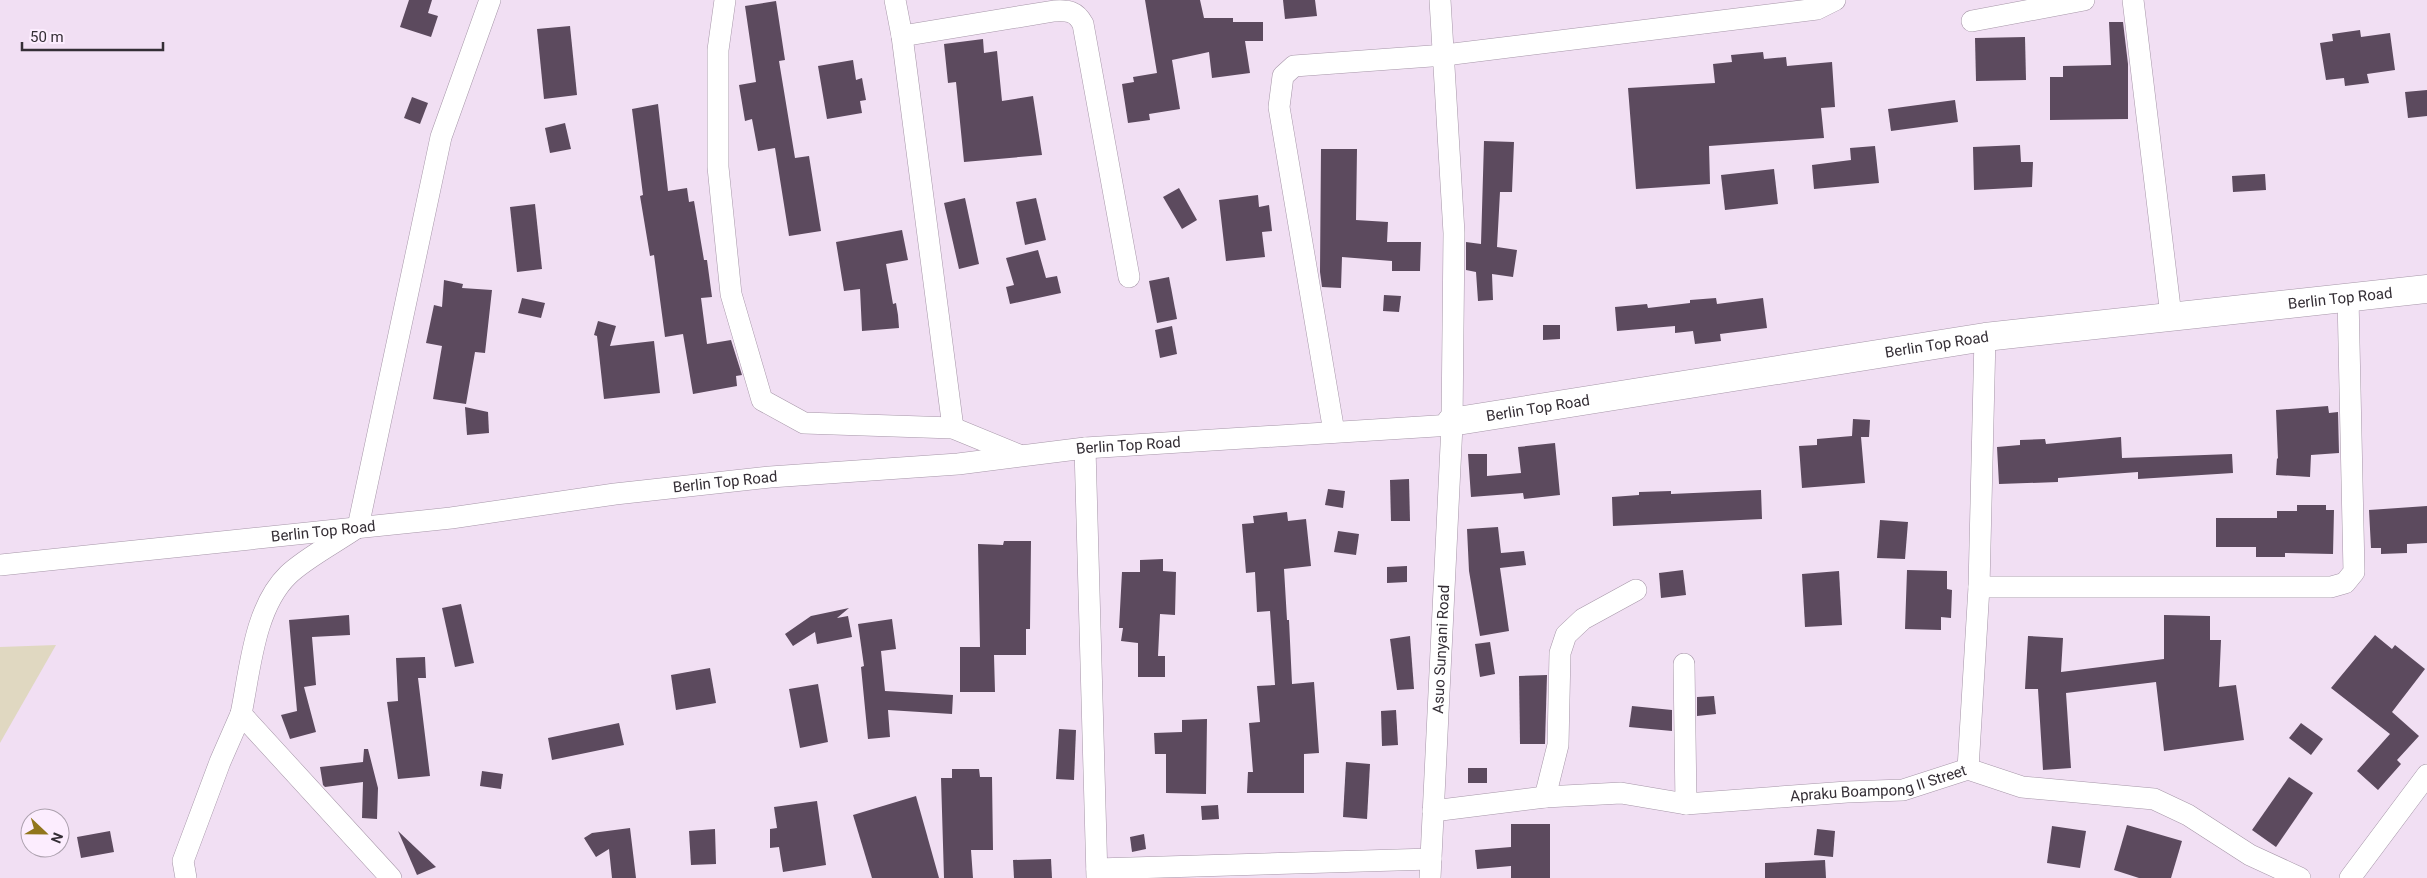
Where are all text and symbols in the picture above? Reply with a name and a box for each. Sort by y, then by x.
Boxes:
scale bar [22,20,164,52]
text: 50 m [30,28,64,46]
street label: Berlin Top Road [2287,284,2393,313]
street label: Berlin Top Road [1884,328,1990,362]
street label: Berlin Top Road [1485,391,1591,425]
street label: Berlin Top Road [1075,433,1181,458]
street label: Berlin Top Road [672,468,778,497]
street label: Berlin Top Road [270,517,376,546]
street label: Asuo Sunyani Road [1429,584,1453,714]
street label: Apraku Boampong II Street [1790,761,1969,805]
north arrow [20,808,70,858]
text: N [48,830,66,845]

